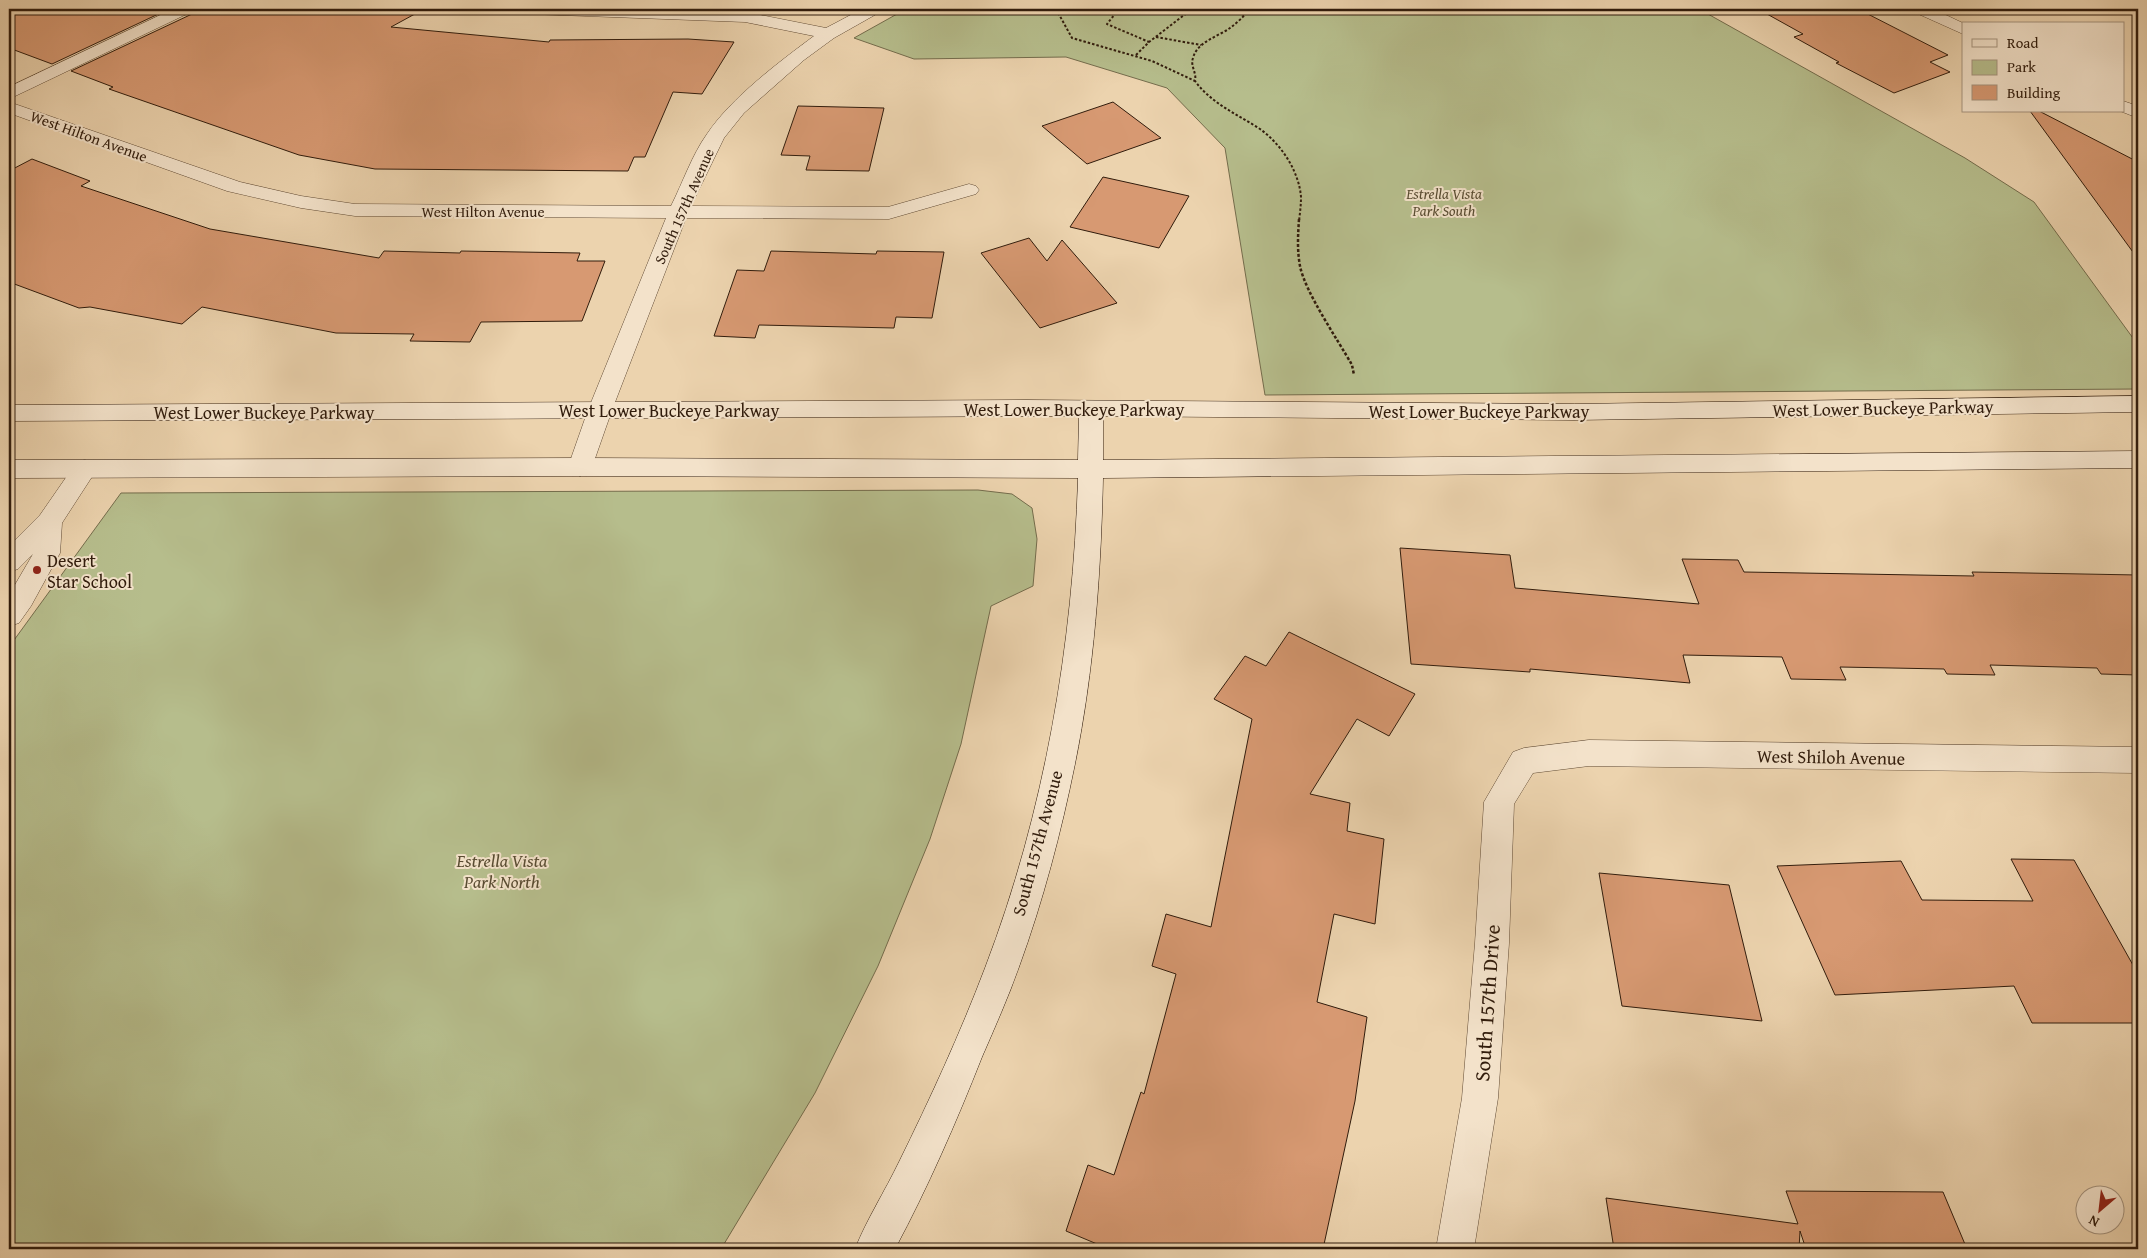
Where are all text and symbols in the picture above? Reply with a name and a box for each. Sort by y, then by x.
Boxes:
legend [1962,22,2124,112]
text: Road [2007,32,2038,53]
text: Park [2007,56,2036,77]
text: Building [2007,82,2061,103]
street label: West Hilton Avenue [28,105,150,167]
street label: South 157th Avenue [649,145,719,267]
park label: Estrella Vista Park South [1405,183,1482,221]
street label: West Hilton Avenue [422,201,544,222]
street label: West Lower Buckeye Parkway [1772,393,1994,423]
street label: West Lower Buckeye Parkway [963,396,1185,423]
street label: West Lower Buckeye Parkway [558,397,780,424]
street label: West Lower Buckeye Parkway [1368,398,1590,425]
street label: West Lower Buckeye Parkway [153,399,375,426]
place label: Desert Star School [47,547,132,595]
marker: Desert Star School [31,564,43,576]
street label: West Shiloh Avenue [1757,742,1905,772]
street label: South 157th Avenue [1005,767,1069,919]
park label: Estrella Vista Park North [456,847,548,895]
street label: South 157th Drive [1466,923,1508,1083]
north arrow [2074,1186,2124,1236]
text: N [2085,1210,2103,1233]

